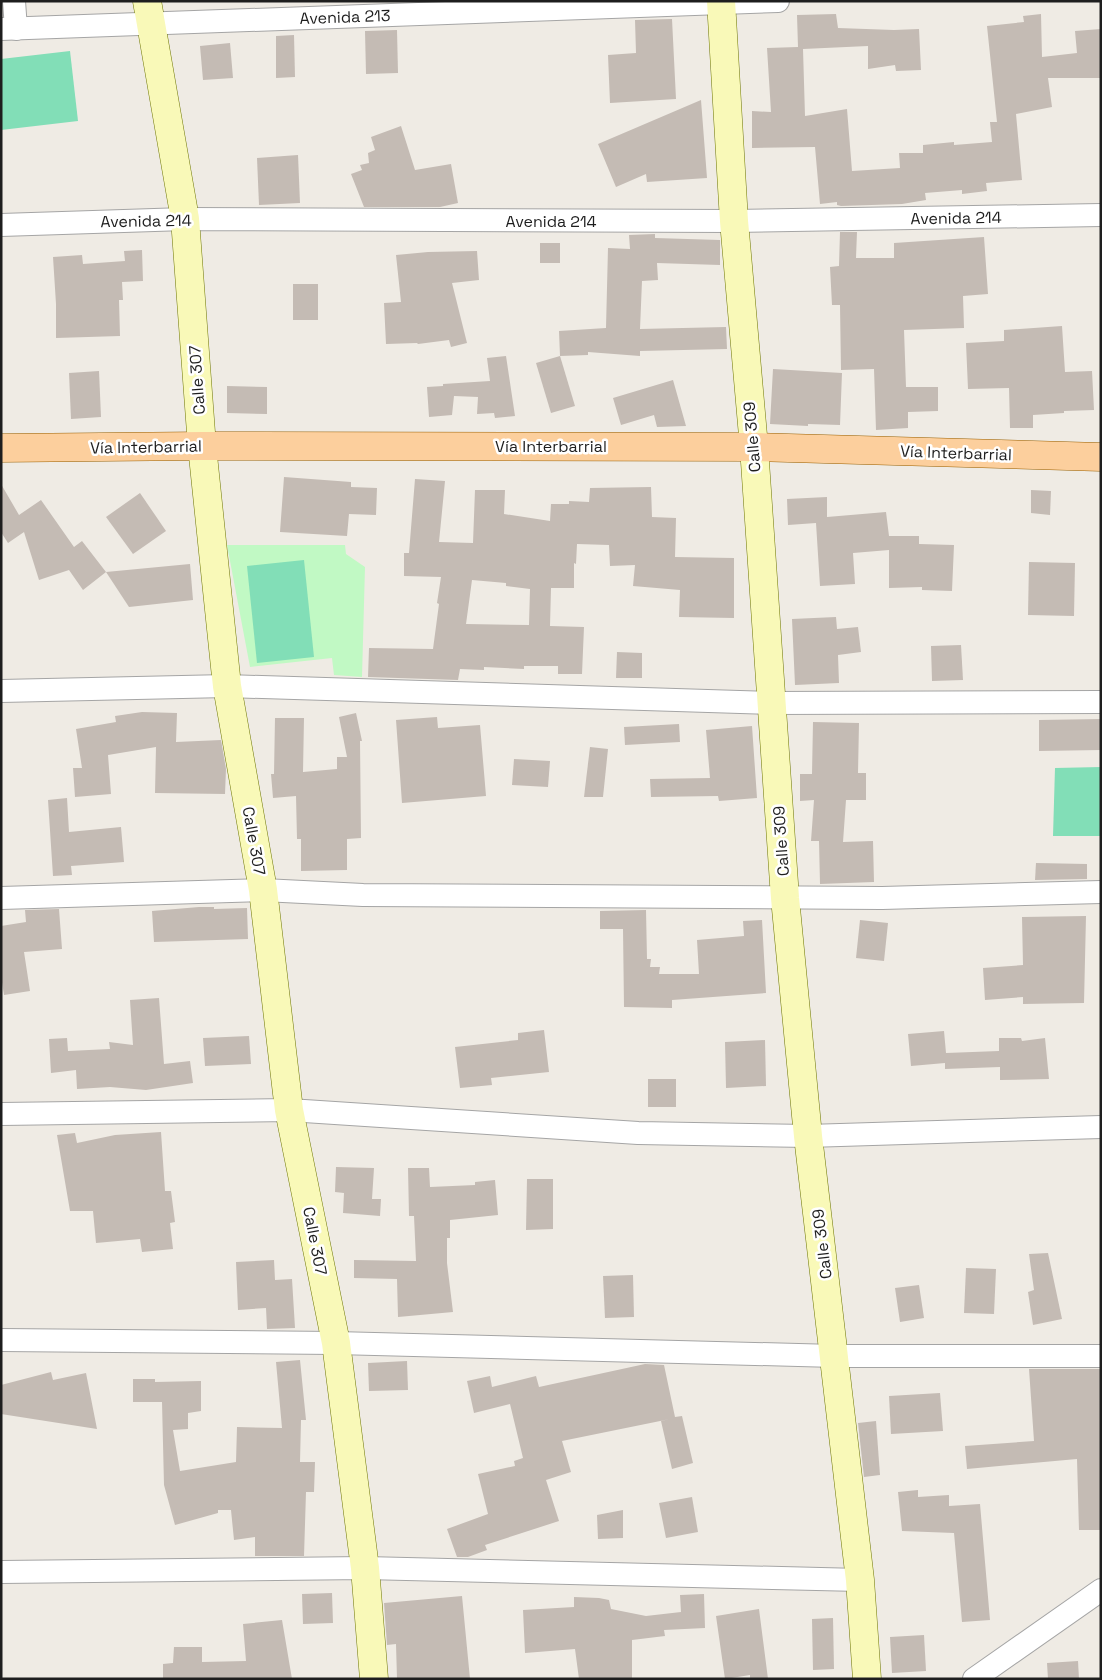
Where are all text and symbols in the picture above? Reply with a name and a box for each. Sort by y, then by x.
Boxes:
street label: Avenida 213 [299,5,391,29]
street label: Avenida 214 [910,207,1002,229]
street label: Avenida 214 [100,210,192,232]
street label: Avenida 214 [505,211,597,232]
street label: Calle 307 [184,345,210,415]
street label: Calle 309 [738,401,766,473]
street label: Vía Interbarrial [90,436,202,458]
street label: Vía Interbarrial [495,436,607,457]
street label: Vía Interbarrial [900,441,1012,465]
street label: Calle 307 [238,805,270,877]
street label: Calle 309 [768,805,794,877]
street label: Calle 307 [298,1205,332,1277]
street label: Calle 309 [807,1208,837,1280]

